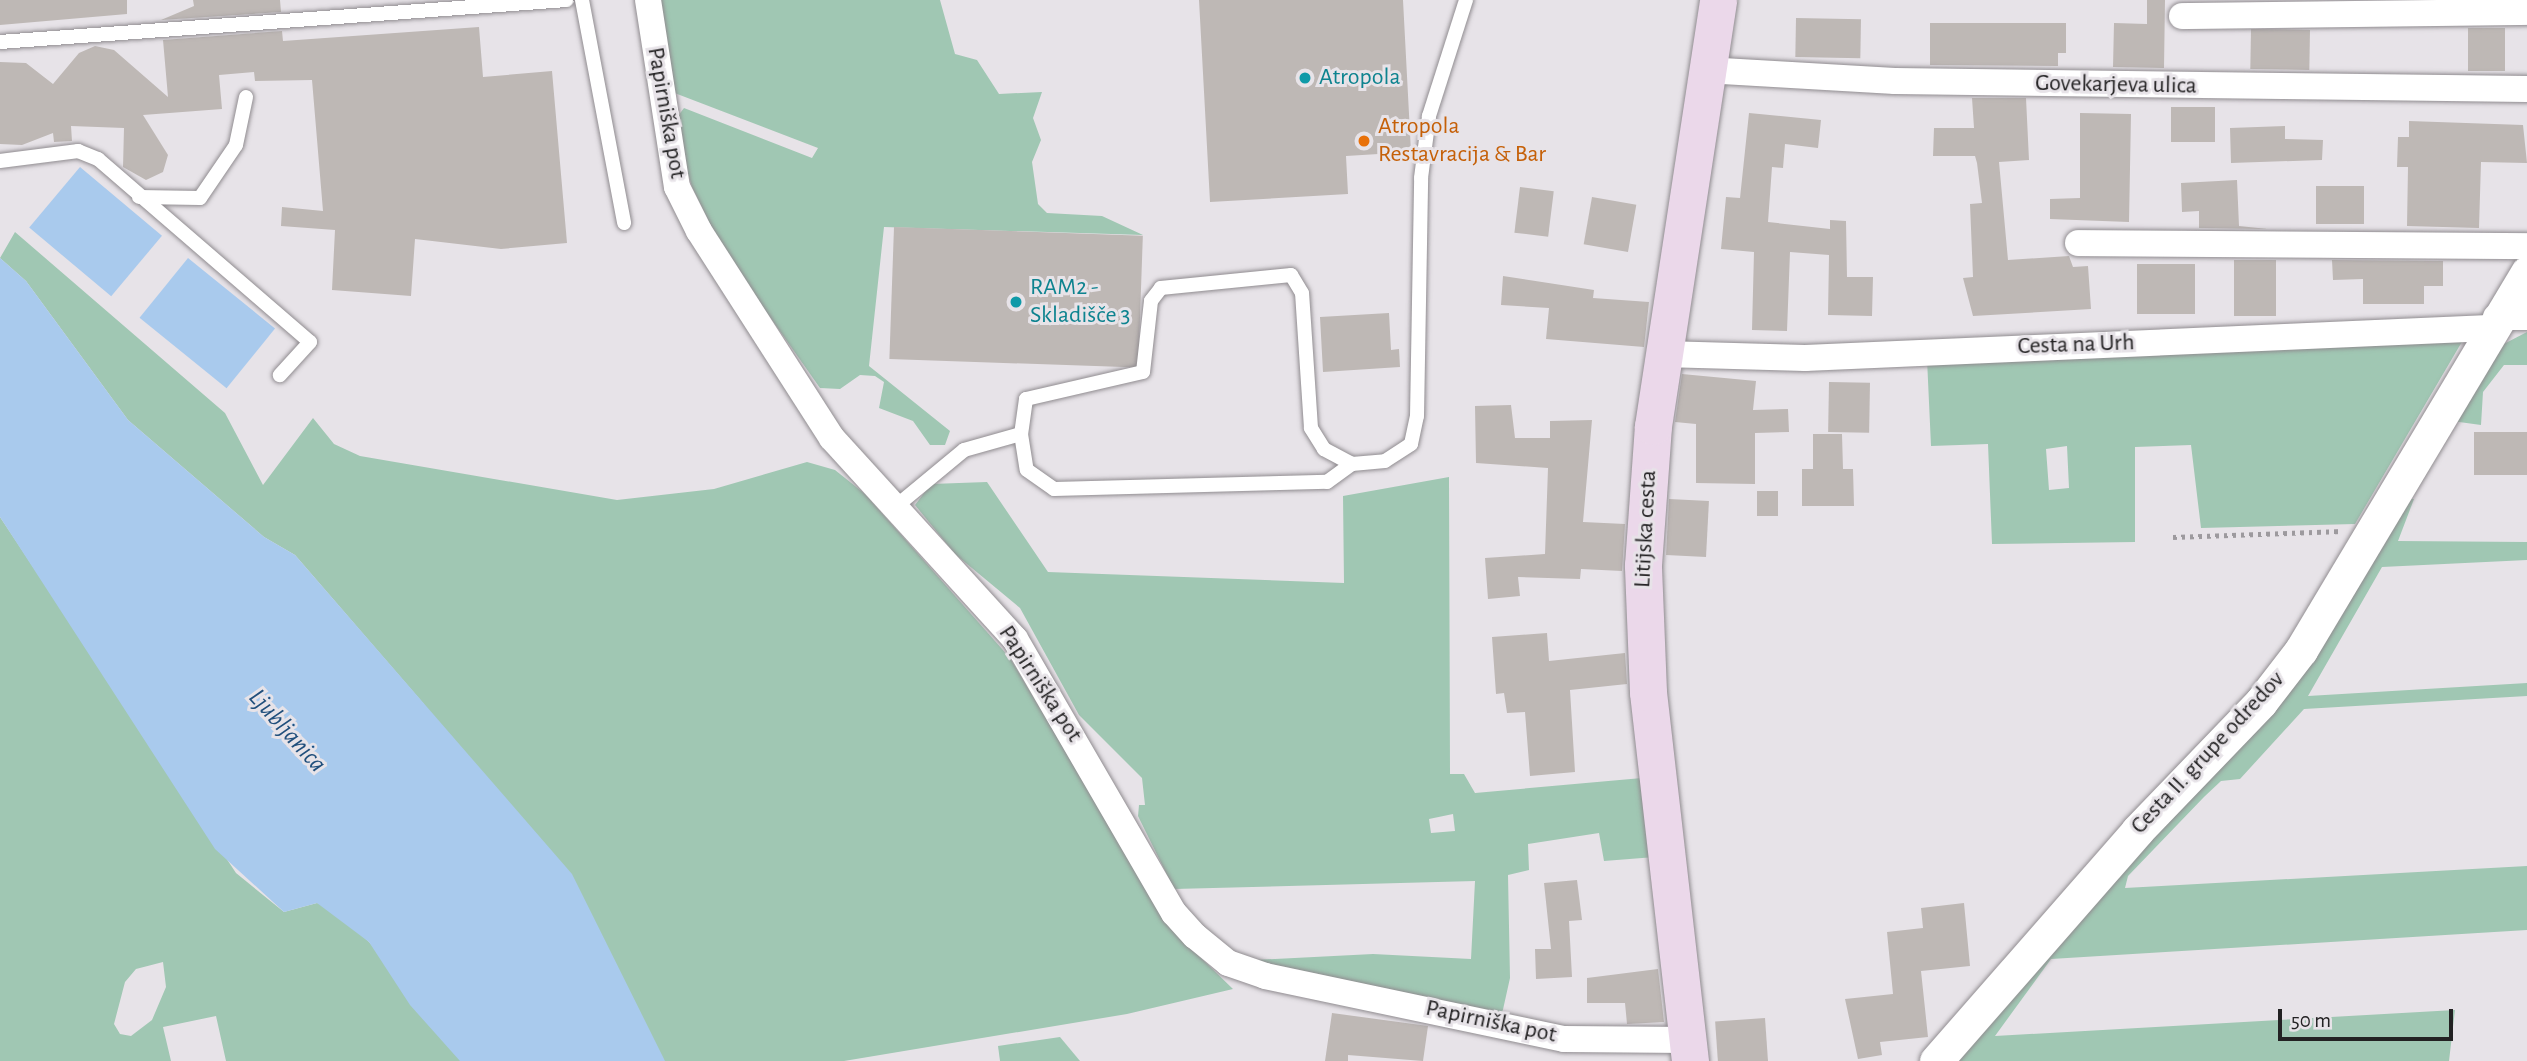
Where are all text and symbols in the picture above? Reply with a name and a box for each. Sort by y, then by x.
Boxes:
street label: Papirniška pot [640,45,692,181]
place label: Atropola [1319,64,1401,92]
street label: Govekarjeva ulica [2035,69,2197,101]
marker: Atropola [1297,70,1313,86]
place label: Atropola Restavracija & Bar [1378,113,1546,169]
marker: Atropola Restavracija & Bar [1356,133,1372,149]
place label: RAM2 - Skladišče 3 [1030,274,1130,330]
marker: RAM2 - Skladišče 3 [1008,294,1024,310]
street label: Cesta na Urh [2017,329,2135,361]
street label: Litijska cesta [1629,469,1663,589]
street label: Papirniška pot [992,620,1088,748]
street label: Cesta II. grupe odredov [2125,666,2291,840]
water label: Ljubljanica [241,683,333,779]
street label: Papirniška pot [1423,994,1559,1050]
scale bar [2282,995,2457,1038]
text: 50 m [2291,1010,2331,1031]

